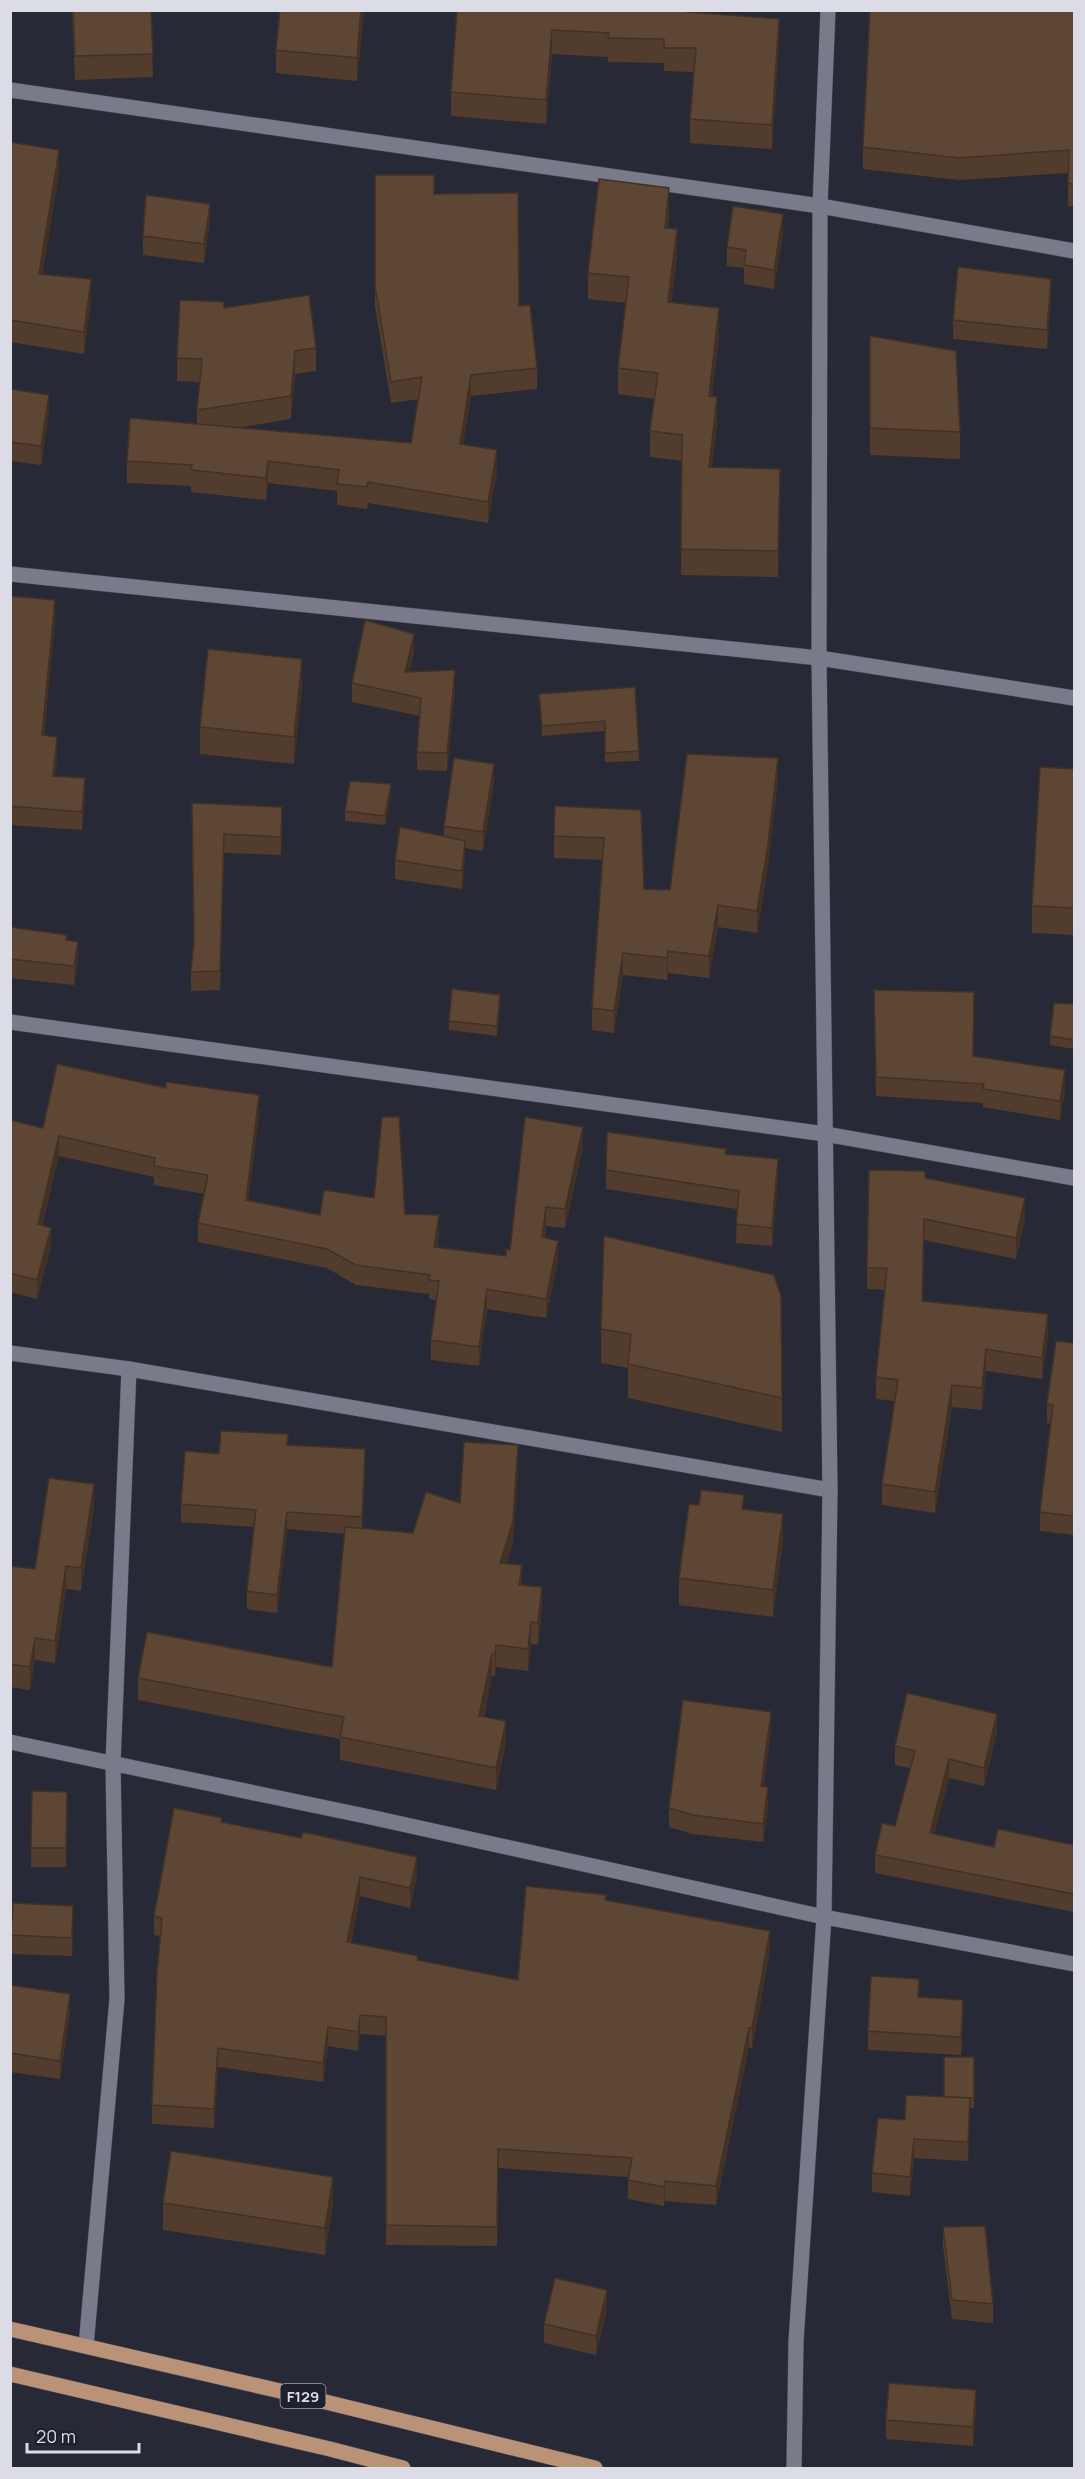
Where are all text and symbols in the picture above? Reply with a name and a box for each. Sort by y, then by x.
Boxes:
road number: F129 [280,2384,326,2408]
scale bar [27,2416,140,2454]
text: 20 m [36,2424,76,2448]

